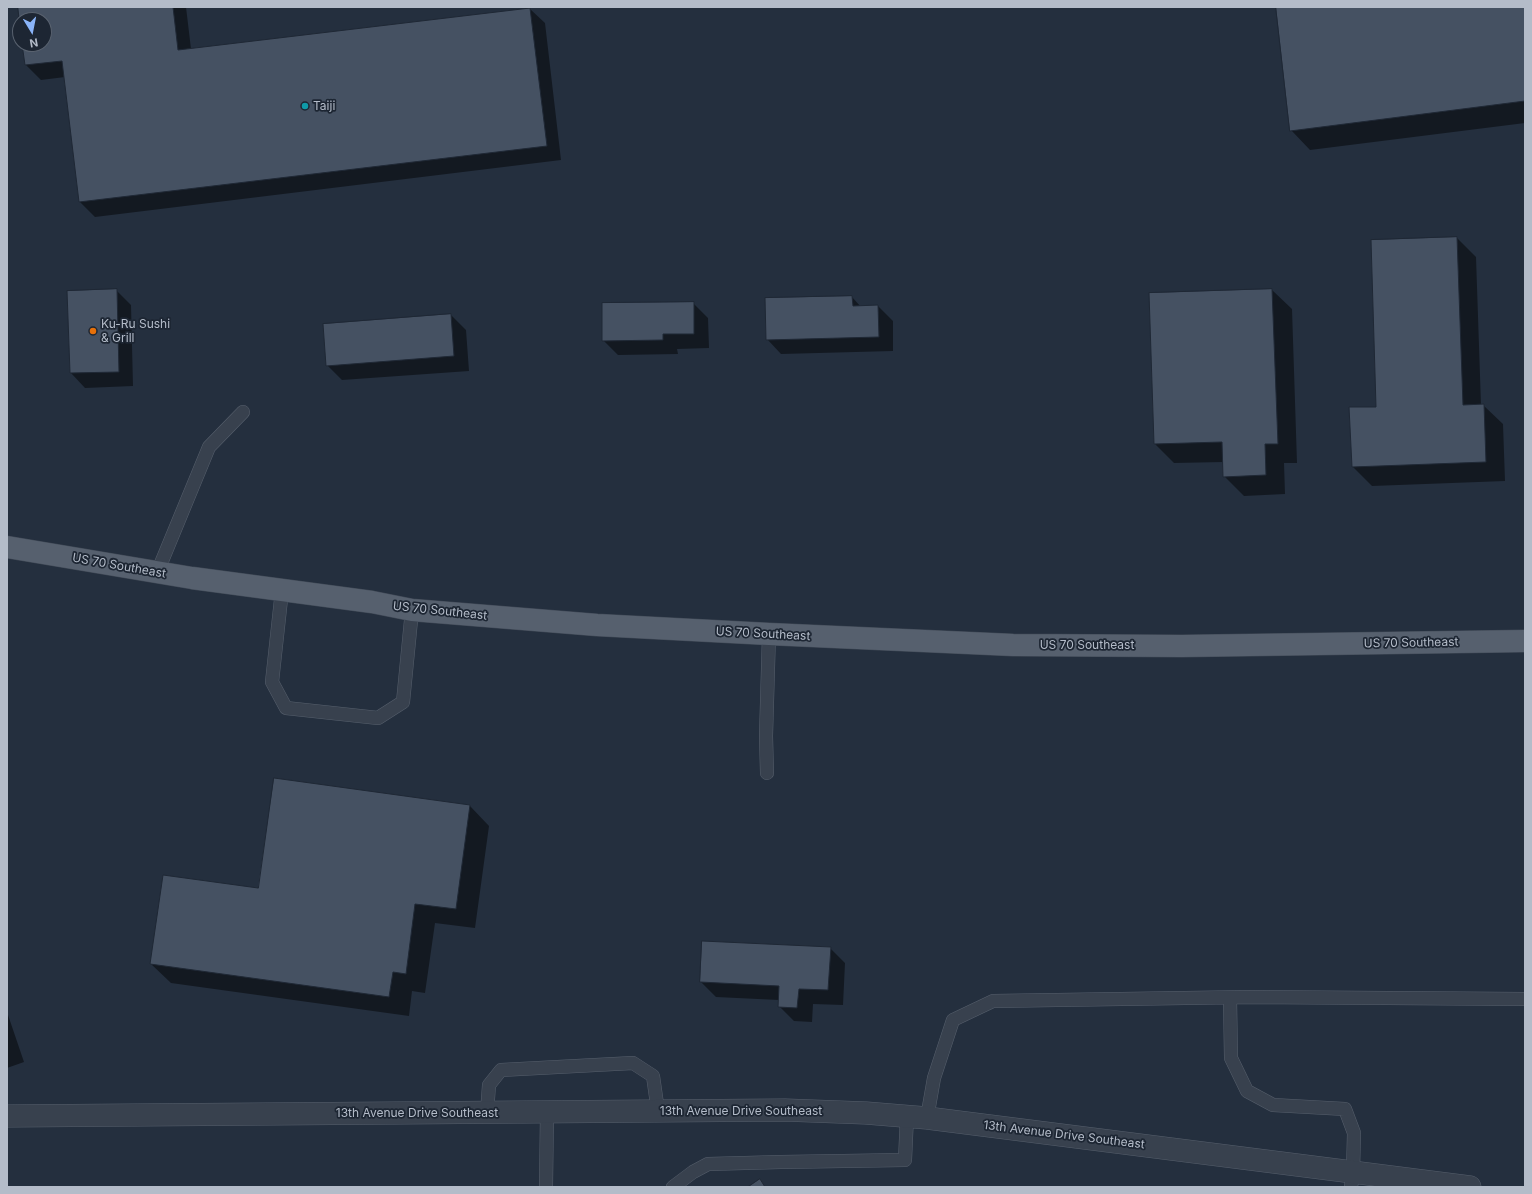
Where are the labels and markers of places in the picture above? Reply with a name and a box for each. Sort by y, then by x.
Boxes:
place label: Taiji [313,99,335,113]
marker: Taiji [300,101,310,111]
place label: Ku-Ru Sushi & Grill [101,317,170,345]
marker: Ku-Ru Sushi & Grill [88,326,98,336]

